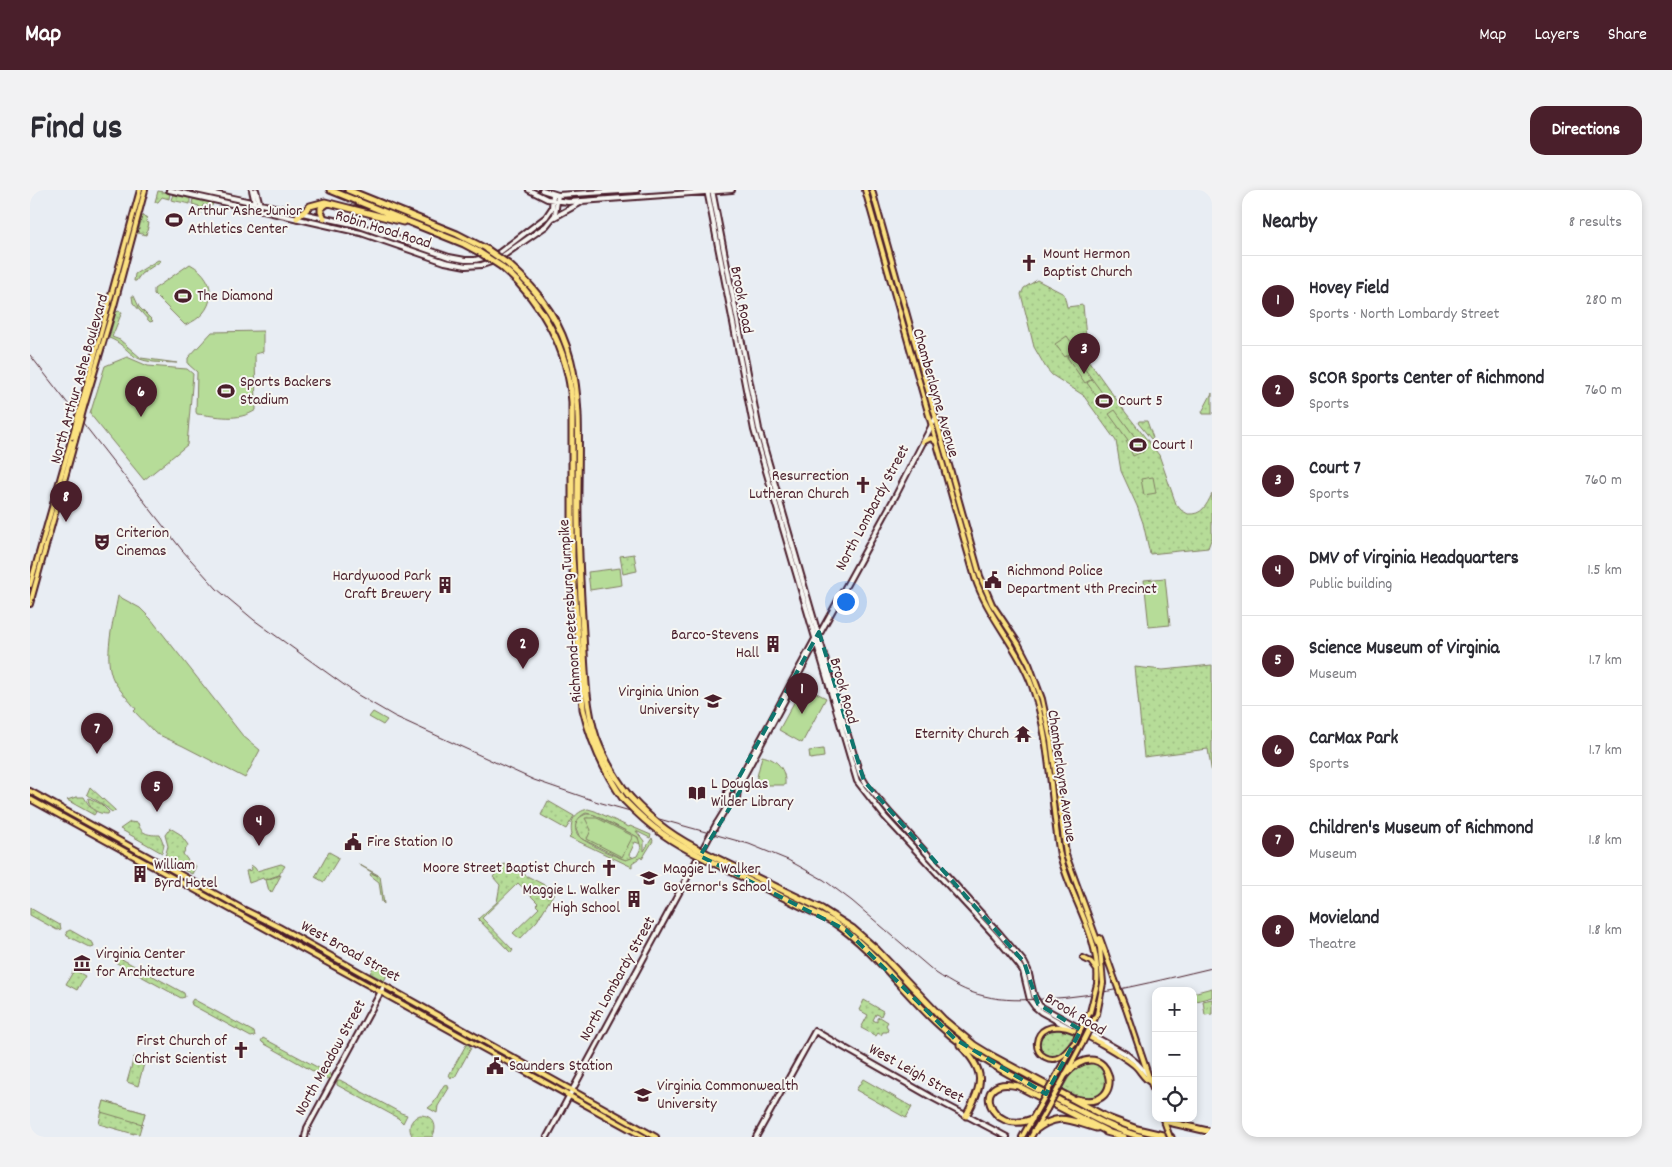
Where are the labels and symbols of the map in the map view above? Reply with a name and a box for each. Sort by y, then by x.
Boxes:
place label: Arthur Ashe Junior Athletics Center [188,200,302,241]
street label: Robin Hood Road [332,204,434,256]
sports icon: Arthur Ashe Junior Athletics Center [164,210,184,230]
place label: Mount Hermon Baptist Church [1043,243,1132,284]
church icon: Mount Hermon Baptist Church [1019,253,1039,273]
street label: Brook Road [723,264,759,336]
place label: The Diamond [197,285,273,308]
sports icon: The Diamond [173,286,193,306]
street label: North Arthur Ashe Boulevard [45,291,115,467]
street label: Chamberlayne Avenue [906,326,964,460]
pin: 3 [1068,333,1100,374]
place label: Sports Backers Stadium [240,371,332,412]
pin: 6 [125,376,157,417]
sports icon: Sports Backers Stadium [216,381,236,401]
place label: Court 5 [1118,390,1163,413]
sports icon: Court 5 [1094,391,1114,411]
place label: Court 1 [1152,434,1193,457]
sports icon: Court 1 [1128,435,1148,455]
street label: North Lombardy Street [830,441,916,575]
place label: Resurrection Lutheran Church [749,465,849,506]
church icon: Resurrection Lutheran Church [853,475,873,495]
pin: 8 [50,481,82,522]
street label: Richmond-Petersburg Turnpike [553,518,589,704]
place label: Criterion Cinemas [116,522,169,563]
theatre icon: Criterion Cinemas [92,532,112,552]
place label: Richmond Police Department 4th Precinct [1007,560,1157,601]
place label: Hardywood Park Craft Brewery [332,565,432,606]
public building icon: Richmond Police Department 4th Precinct [983,570,1003,590]
building icon: Hardywood Park Craft Brewery [435,575,455,595]
your location [833,589,859,615]
place label: Barco-Stevens Hall [671,624,759,665]
pin: 2 [507,628,539,669]
building icon: Barco-Stevens Hall [763,634,783,654]
street label: Brook Road [823,655,863,727]
pin: 1 [786,673,818,714]
place label: Virginia Union University [618,681,700,722]
school or university icon: Virginia Union University [703,691,723,711]
street label: Chamberlayne Avenue [1040,708,1082,844]
pin: 7 [81,713,113,754]
place label: Eternity Church [915,723,1009,746]
temple icon: Eternity Church [1013,724,1033,744]
pin: 5 [141,771,173,812]
place label: L Douglas Wilder Library [711,773,794,814]
library icon: L Douglas Wilder Library [687,783,707,803]
pin: 4 [243,805,275,846]
place label: Fire Station 10 [367,831,453,854]
public building icon: Fire Station 10 [343,832,363,852]
place label: William Byrd Hotel [154,854,217,895]
place label: Moore Street Baptist Church [423,857,595,880]
church icon: Moore Street Baptist Church [599,858,619,878]
place label: Maggie L. Walker Governor's School [663,858,771,899]
building icon: William Byrd Hotel [130,864,150,884]
school or university icon: Maggie L. Walker Governor's School [639,868,659,888]
place label: Maggie L. Walker High School [523,879,620,920]
building icon: Maggie L. Walker High School [624,889,644,909]
street label: North Lombardy Street [574,912,662,1046]
street label: West Broad Street [296,915,404,989]
place label: Virginia Center for Architecture [96,943,195,984]
museum icon: Virginia Center for Architecture [72,953,92,973]
street label: Brook Road [1040,988,1110,1042]
street label: North Meadow Street [290,996,372,1120]
place label: First Church of Christ Scientist [134,1030,227,1071]
street label: West Leigh Street [864,1038,968,1110]
church icon: First Church of Christ Scientist [231,1040,251,1060]
place label: Saunders Station [509,1055,613,1078]
public building icon: Saunders Station [485,1056,505,1076]
place label: Virginia Commonwealth University [657,1075,798,1116]
school or university icon: Virginia Commonwealth University [633,1085,653,1105]

